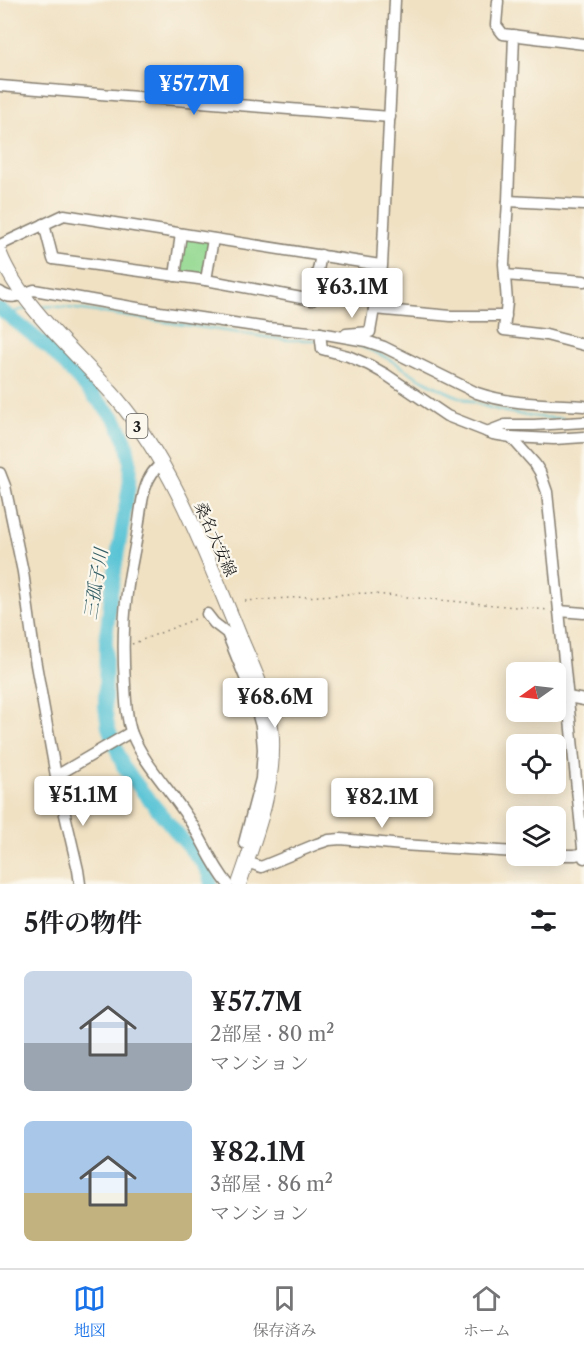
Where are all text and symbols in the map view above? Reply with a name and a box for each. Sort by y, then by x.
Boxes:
pin: ¥57.7M [145,65,243,116]
text: ¥57.7M [158,72,230,96]
pin: ¥63.1M [303,268,401,319]
text: ¥63.1M [316,275,388,299]
road number: 3 [126,414,148,438]
street label: 桑名大安線 [191,498,241,580]
water label: 三孤子川 [80,545,113,621]
north arrow [506,662,566,722]
map controls [506,662,566,866]
pin: ¥68.6M [226,678,324,729]
text: ¥68.6M [237,685,313,709]
button: locate [506,734,566,794]
pin: ¥51.1M [34,776,132,827]
pin: ¥82.1M [333,778,431,829]
text: ¥51.1M [48,783,118,807]
text: ¥82.1M [345,785,419,809]
button: layers [506,806,566,866]
icon: filters [527,904,560,937]
text: 5件の物件 [24,907,142,939]
text: ¥57.7M [210,986,302,1018]
icon: home [72,995,144,1067]
text: 2部屋 · 80 m² [210,1022,334,1046]
text: マンション [210,1051,309,1075]
text: ¥82.1M [210,1136,306,1168]
icon: home [72,1145,144,1217]
text: 3部屋 · 86 m² [210,1172,333,1196]
text: マンション [210,1201,309,1225]
tab: 地図 [73,1282,106,1341]
tab: 保存済み [252,1282,316,1341]
tab: ホーム [463,1282,511,1341]

